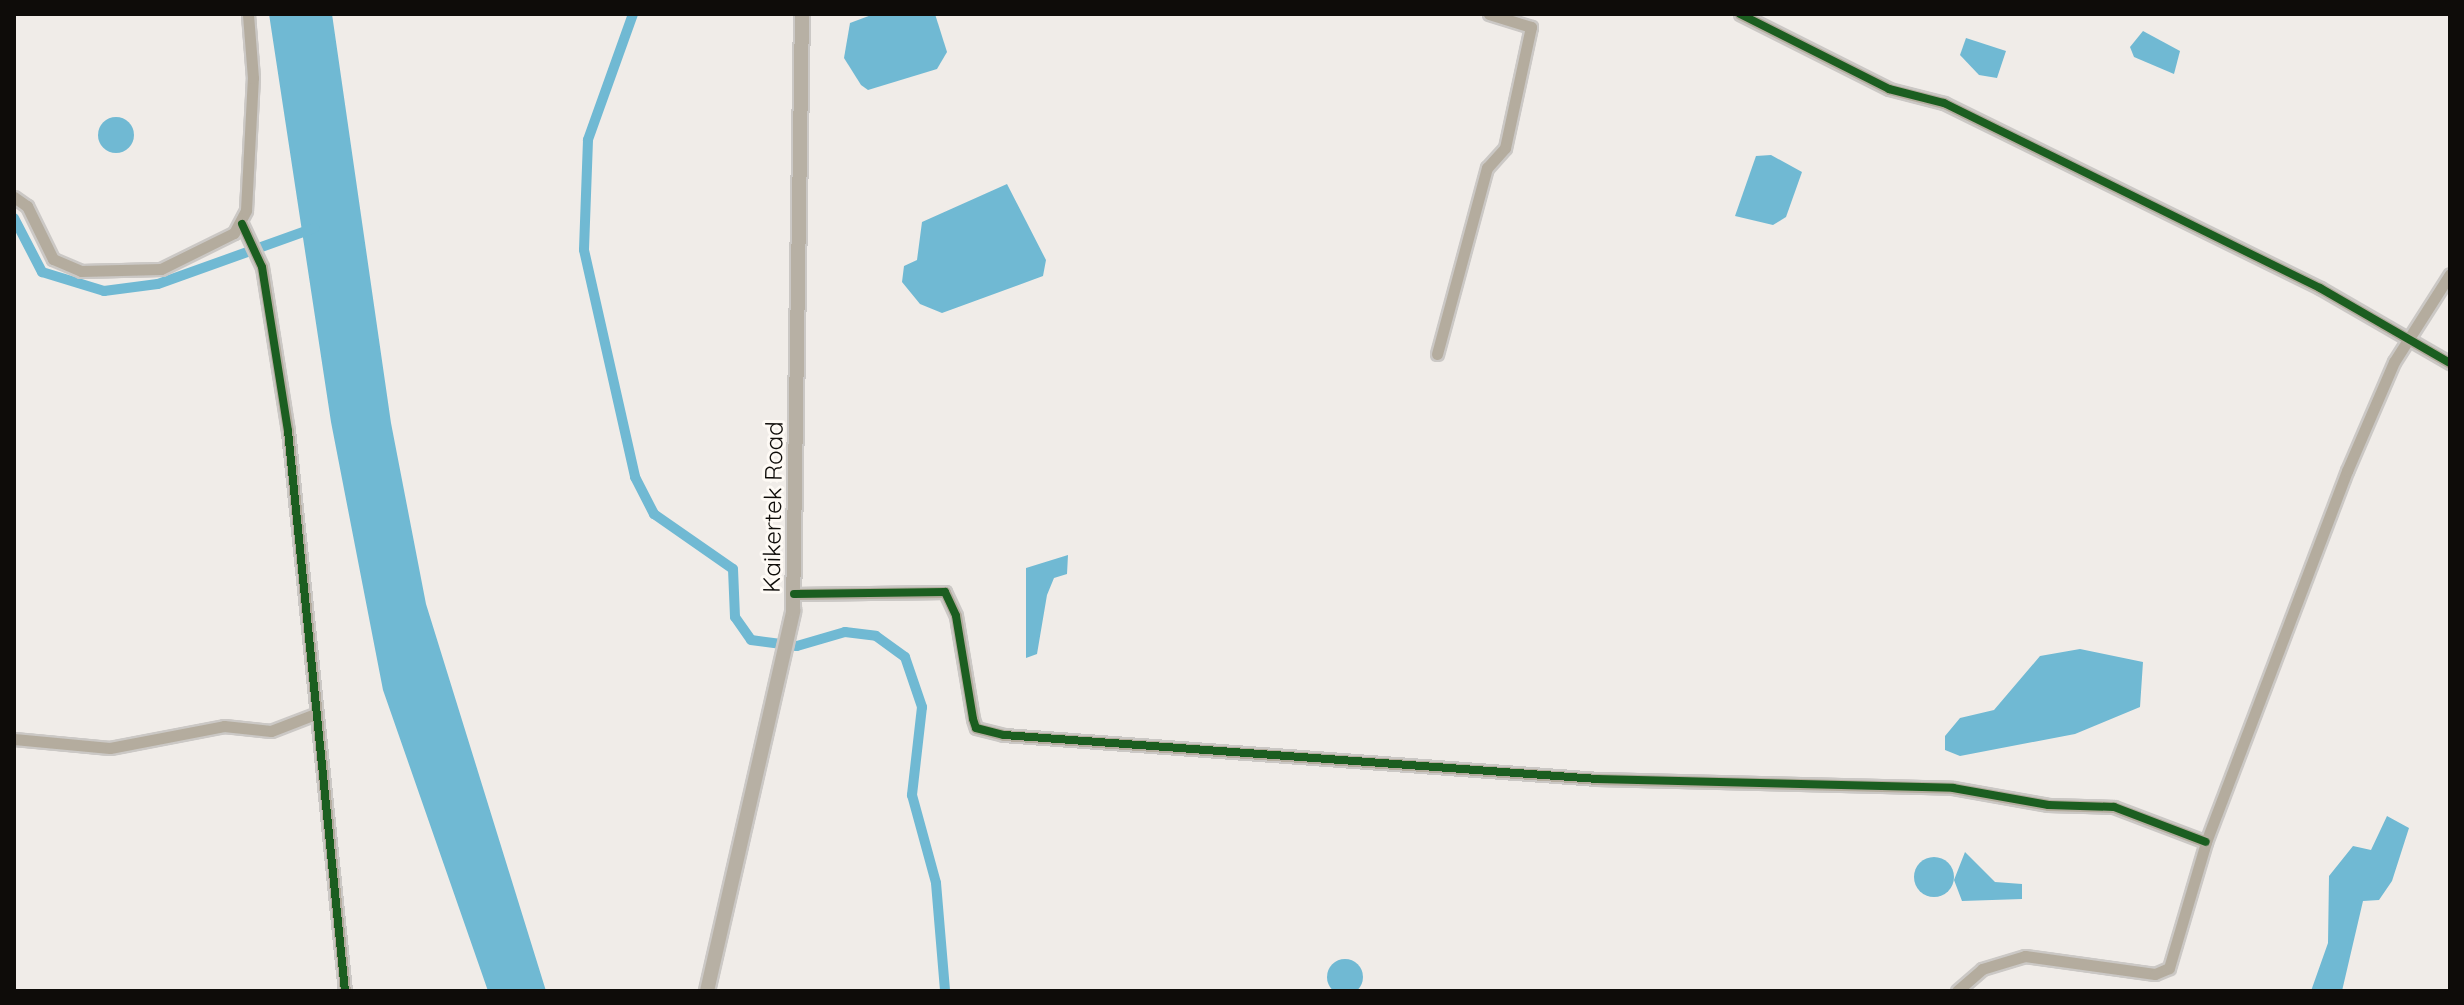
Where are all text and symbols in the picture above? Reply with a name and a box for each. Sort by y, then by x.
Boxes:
street label: Kaikertek Road [757,421,789,593]

